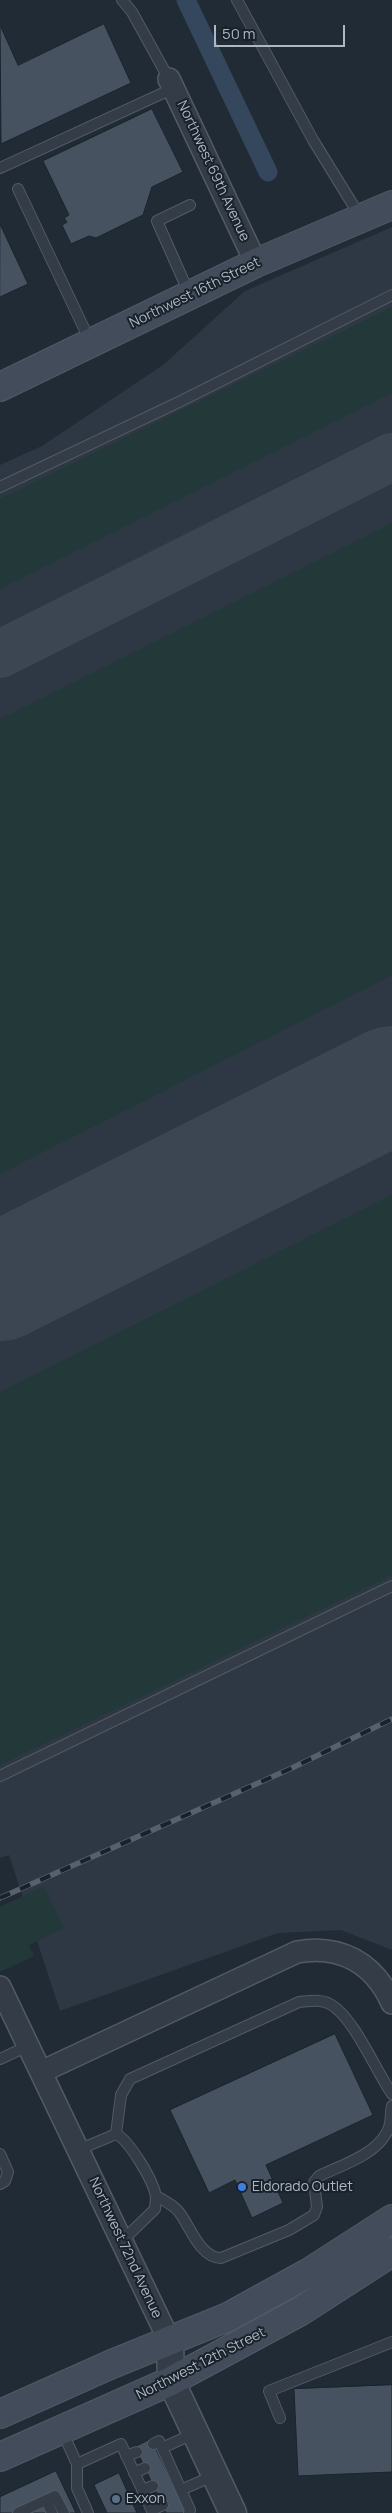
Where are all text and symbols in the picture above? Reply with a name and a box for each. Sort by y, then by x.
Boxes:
scale bar [217,15,348,47]
text: 50 m [222,23,256,44]
street label: Northwest 69th Avenue [173,98,253,244]
street label: Northwest 16th Street [127,254,263,332]
street label: Northwest 72nd Avenue [85,2175,165,2321]
place label: Eldorado Outlet [252,2179,353,2195]
marker: Eldorado Outlet [236,2181,248,2193]
street label: Northwest 12th Street [134,2324,268,2404]
place label: Exxon [126,2491,165,2507]
marker: Exxon [110,2493,122,2505]

